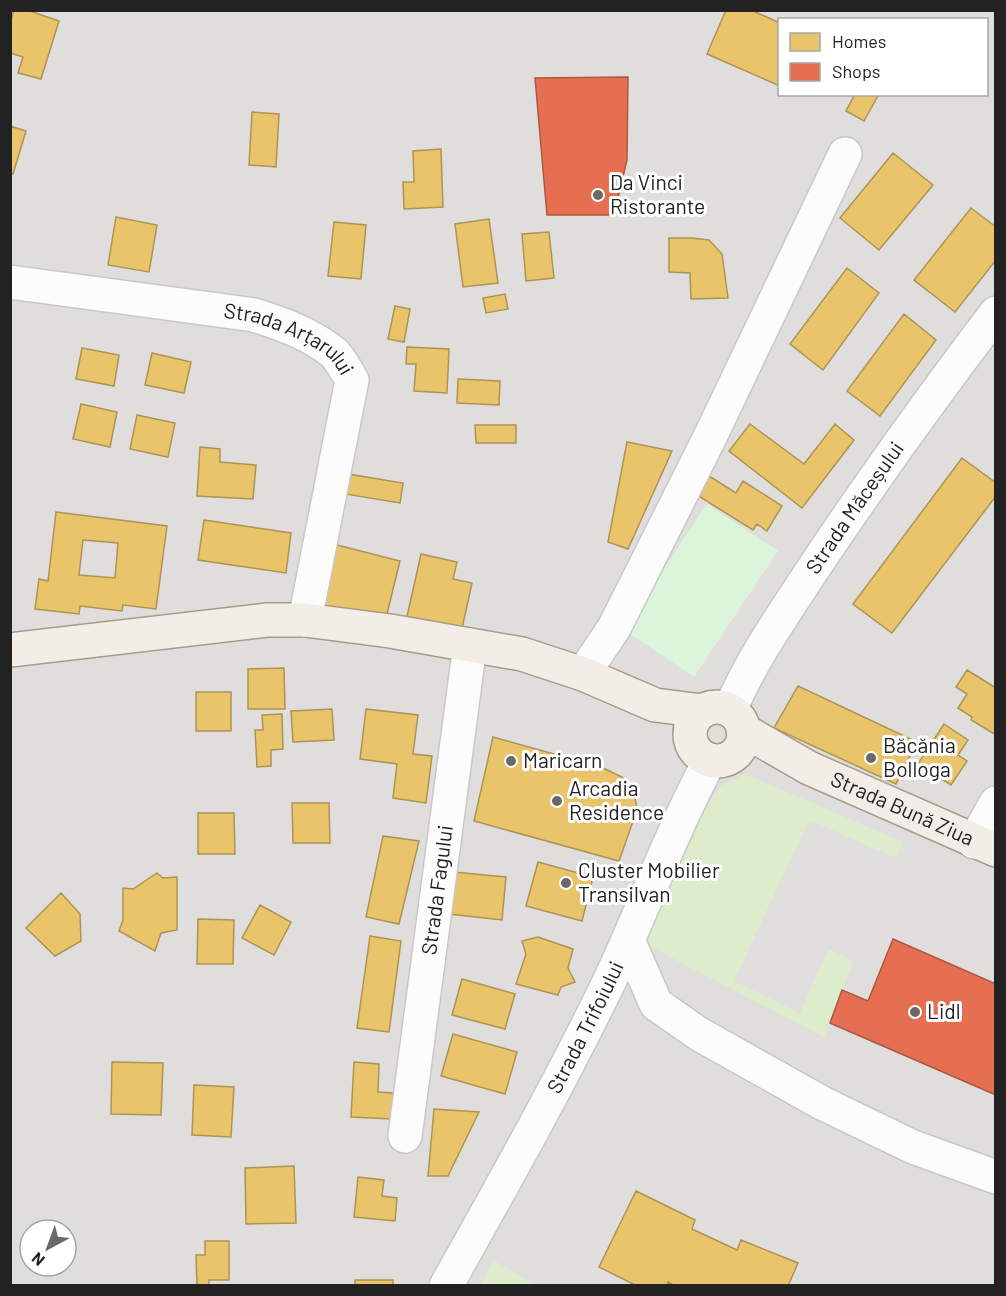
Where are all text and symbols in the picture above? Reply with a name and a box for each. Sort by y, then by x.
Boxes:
legend [778,18,988,96]
text: Homes [832,30,886,52]
text: Shops [832,60,881,82]
place label: Da Vinci Ristorante [610,169,705,218]
marker: Da Vinci Ristorante [591,188,605,202]
street label: Strada Arțarului [222,297,360,379]
street label: Strada Măceșului [799,436,908,578]
place label: Băcănia Bolloga [883,732,956,781]
place label: Maricarn [523,747,602,772]
marker: Băcănia Bolloga [864,751,878,765]
marker: Maricarn [504,754,518,768]
street label: Strada Bună Ziua [827,765,978,850]
place label: Arcadia Residence [569,775,664,824]
marker: Arcadia Residence [550,794,564,808]
street label: Strada Fagului [415,824,457,956]
place label: Cluster Mobilier Transilvan [578,857,720,906]
marker: Cluster Mobilier Transilvan [559,876,573,890]
street label: Strada Trifoiului [541,957,628,1097]
place label: Lidl [927,998,961,1023]
marker: Lidl [908,1005,922,1019]
north arrow [18,1218,78,1278]
text: N [28,1249,48,1270]

